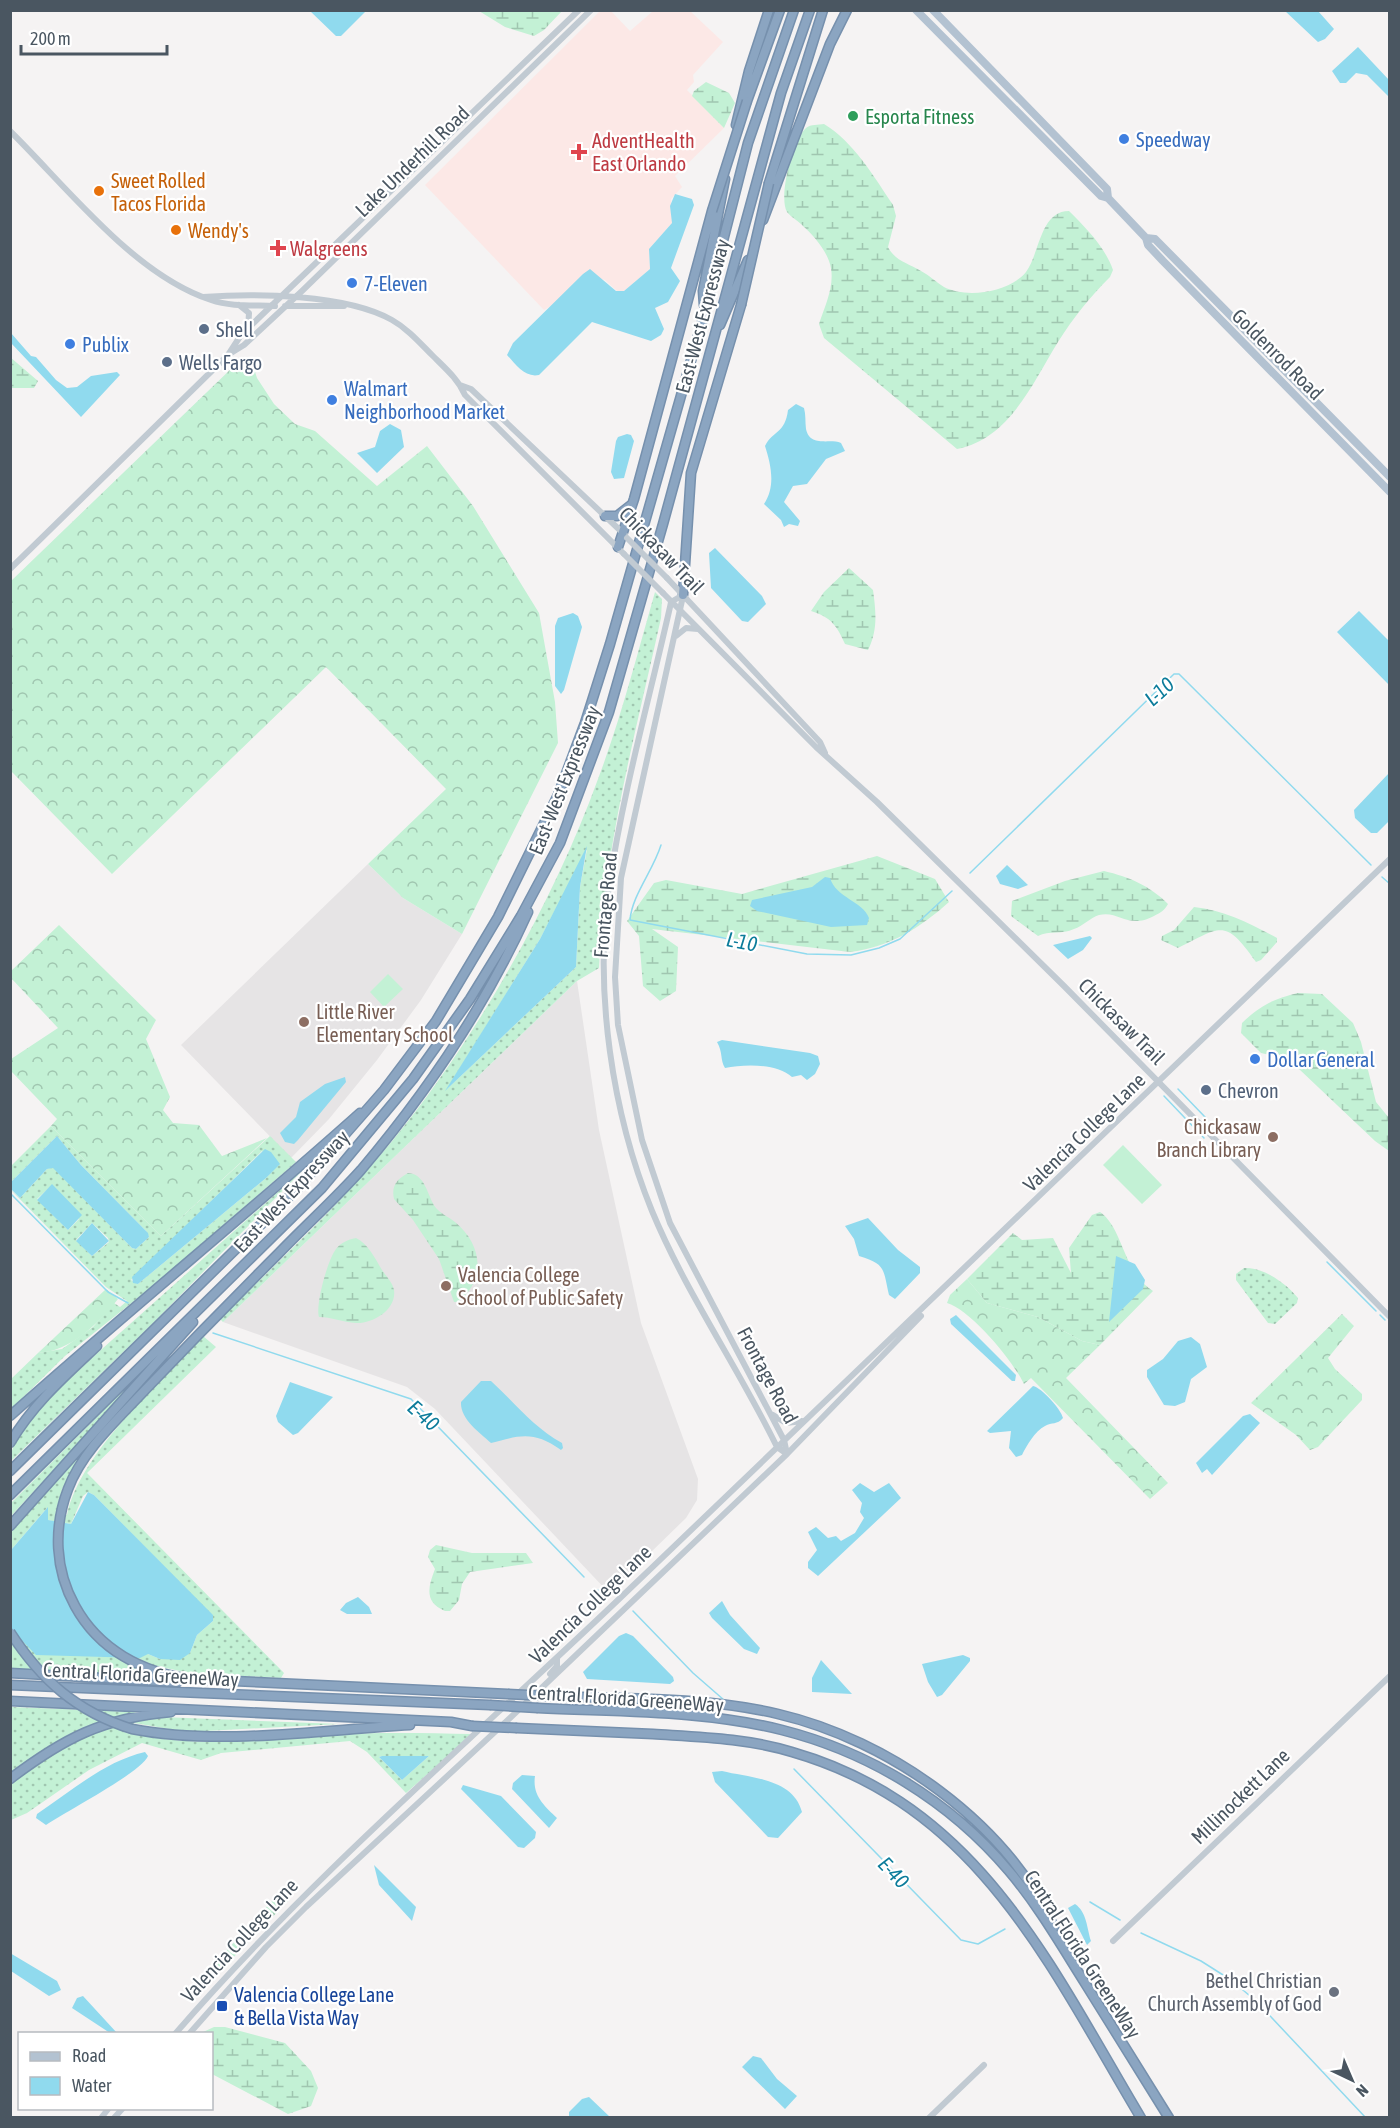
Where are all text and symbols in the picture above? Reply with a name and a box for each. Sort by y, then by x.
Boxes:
scale bar [21,18,166,56]
text: 200 m [30,28,71,49]
street label: Lake Underhill Road [350,101,474,221]
place label: Esporta Fitness [865,105,974,128]
marker: Esporta Fitness [846,109,860,123]
place label: Speedway [1136,128,1211,151]
place label: AdventHealth East Orlando [592,129,695,175]
marker: Speedway [1117,132,1131,146]
marker: AdventHealth East Orlando [570,143,588,161]
place label: Sweet Rolled Tacos Florida [111,169,206,215]
marker: Sweet Rolled Tacos Florida [92,184,106,198]
place label: Wendy's [188,219,249,242]
marker: Wendy's [169,223,183,237]
street label: East-West Expressway [670,236,734,396]
place label: Walgreens [290,237,368,260]
marker: Walgreens [271,241,285,255]
place label: 7-Eleven [364,272,428,295]
marker: 7-Eleven [345,276,359,290]
street label: Goldenrod Road [1228,304,1328,404]
place label: Shell [216,318,254,341]
marker: Shell [197,322,211,336]
place label: Publix [82,333,129,356]
marker: Publix [63,337,77,351]
place label: Wells Fargo [179,351,262,374]
marker: Wells Fargo [160,355,174,369]
place label: Walmart Neighborhood Market [344,377,505,423]
marker: Walmart Neighborhood Market [325,393,339,407]
street label: Chickasaw Trail [615,502,710,599]
water label: L-10 [1139,672,1179,710]
street label: East-West Expressway [524,702,604,858]
street label: Frontage Road [589,851,621,959]
water label: L-10 [724,926,760,956]
street label: Chickasaw Trail [1074,973,1170,1069]
place label: Little River Elementary School [316,1000,454,1046]
marker: Little River Elementary School [297,1015,311,1029]
place label: Dollar General [1267,1048,1375,1071]
marker: Dollar General [1248,1052,1262,1066]
street label: Valencia College Lane [1018,1068,1150,1196]
place label: Chevron [1218,1079,1279,1102]
marker: Chevron [1199,1083,1213,1097]
place label: Chickasaw Branch Library [1156,1115,1261,1161]
street label: East-West Expressway [228,1125,354,1257]
marker: Chickasaw Branch Library [1266,1130,1280,1144]
place label: Valencia College School of Public Safety [458,1263,623,1309]
marker: Valencia College School of Public Safety [439,1279,453,1293]
street label: Frontage Road [733,1323,803,1427]
water label: E-40 [403,1395,445,1435]
street label: Valencia College Lane [524,1540,656,1668]
street label: Central Florida GreeneWay [43,1657,239,1691]
street label: Central Florida GreeneWay [528,1680,724,1716]
street label: Millinockett Lane [1186,1744,1294,1848]
water label: E-40 [874,1851,915,1893]
street label: Central Florida GreeneWay [1020,1866,1146,2042]
street label: Valencia College Lane [176,1874,302,2006]
place label: Bethel Christian Church Assembly of God [1148,1969,1322,2015]
place label: Valencia College Lane & Bella Vista Way [234,1983,394,2029]
marker: Bethel Christian Church Assembly of God [1327,1985,1341,1999]
marker: Valencia College Lane & Bella Vista Way [215,1999,229,2013]
legend [18,2032,213,2110]
text: Road [72,2045,106,2066]
north arrow [1322,2050,1382,2110]
text: Water [72,2075,112,2096]
text: N [1353,2081,1372,2101]

